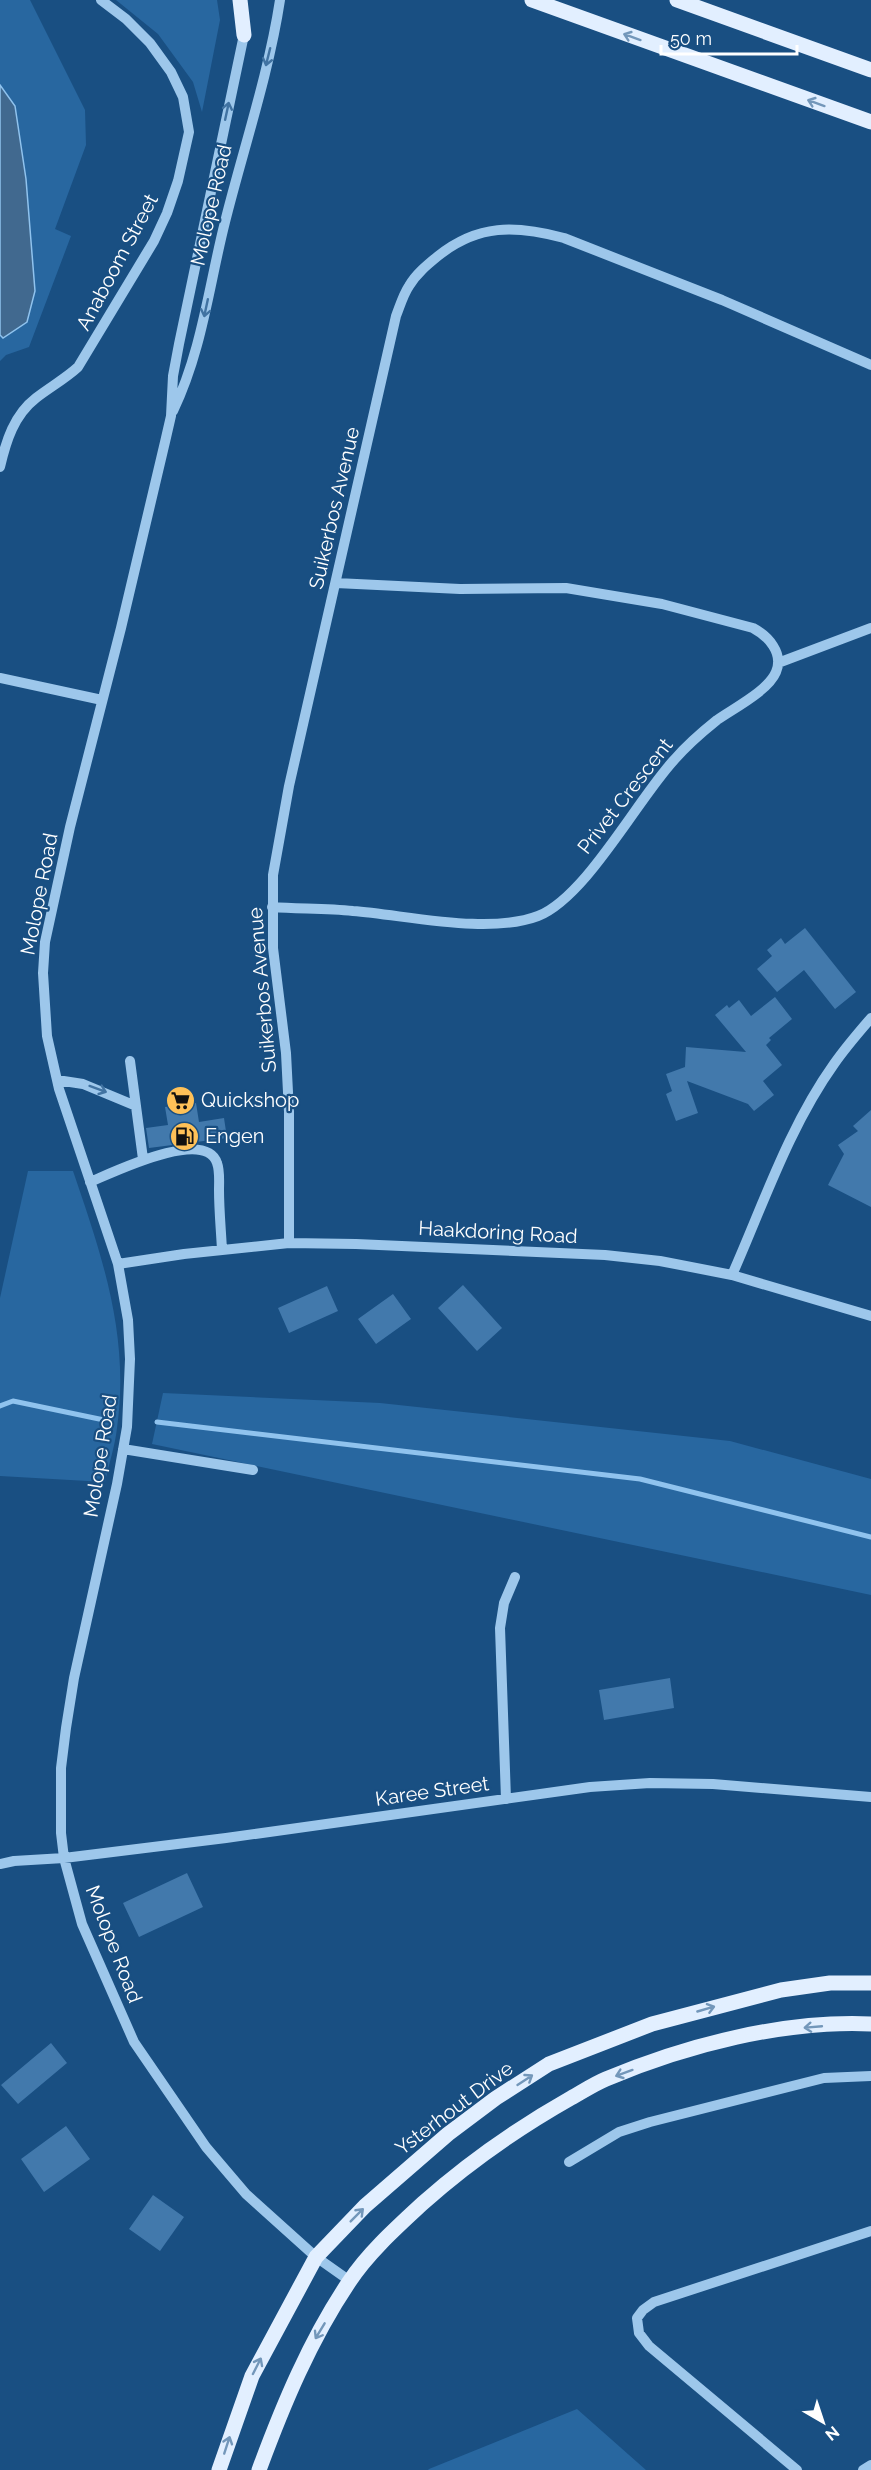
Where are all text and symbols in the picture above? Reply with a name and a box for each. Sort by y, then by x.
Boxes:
scale bar [661,18,798,56]
text: 50 m [670,28,712,49]
one-way arrow [624,30,642,41]
one-way arrow [262,48,274,67]
one-way arrow [807,96,826,107]
one-way arrow [222,102,233,122]
street label: Molope Road [185,142,237,268]
street label: Anaboom Street [71,189,163,334]
one-way arrow [200,297,211,317]
street label: Suikerbos Avenue [304,424,364,591]
street label: Privet Crescent [572,733,678,859]
street label: Molope Road [15,831,63,957]
street label: Suikerbos Avenue [243,906,281,1074]
supermarket icon: Quickshop [164,1084,196,1116]
one-way arrow [88,1085,106,1096]
place label: Quickshop [201,1088,299,1112]
fuel station icon: Engen [168,1120,200,1152]
place label: Engen [205,1124,265,1148]
street label: Haakdoring Road [418,1216,578,1248]
street label: Molope Road [78,1393,122,1519]
street label: Karee Street [374,1771,491,1811]
street label: Molope Road [81,1882,147,2006]
one-way arrow [696,2003,715,2015]
one-way arrow [803,2022,823,2033]
street label: Ysterhout Drive [390,2056,518,2160]
one-way arrow [615,2068,634,2079]
one-way arrow [516,2073,533,2085]
one-way arrow [349,2207,364,2222]
one-way arrow [314,2322,326,2339]
one-way arrow [252,2357,263,2375]
north arrow [793,2392,853,2452]
text: N [821,2422,843,2444]
one-way arrow [222,2436,233,2455]

